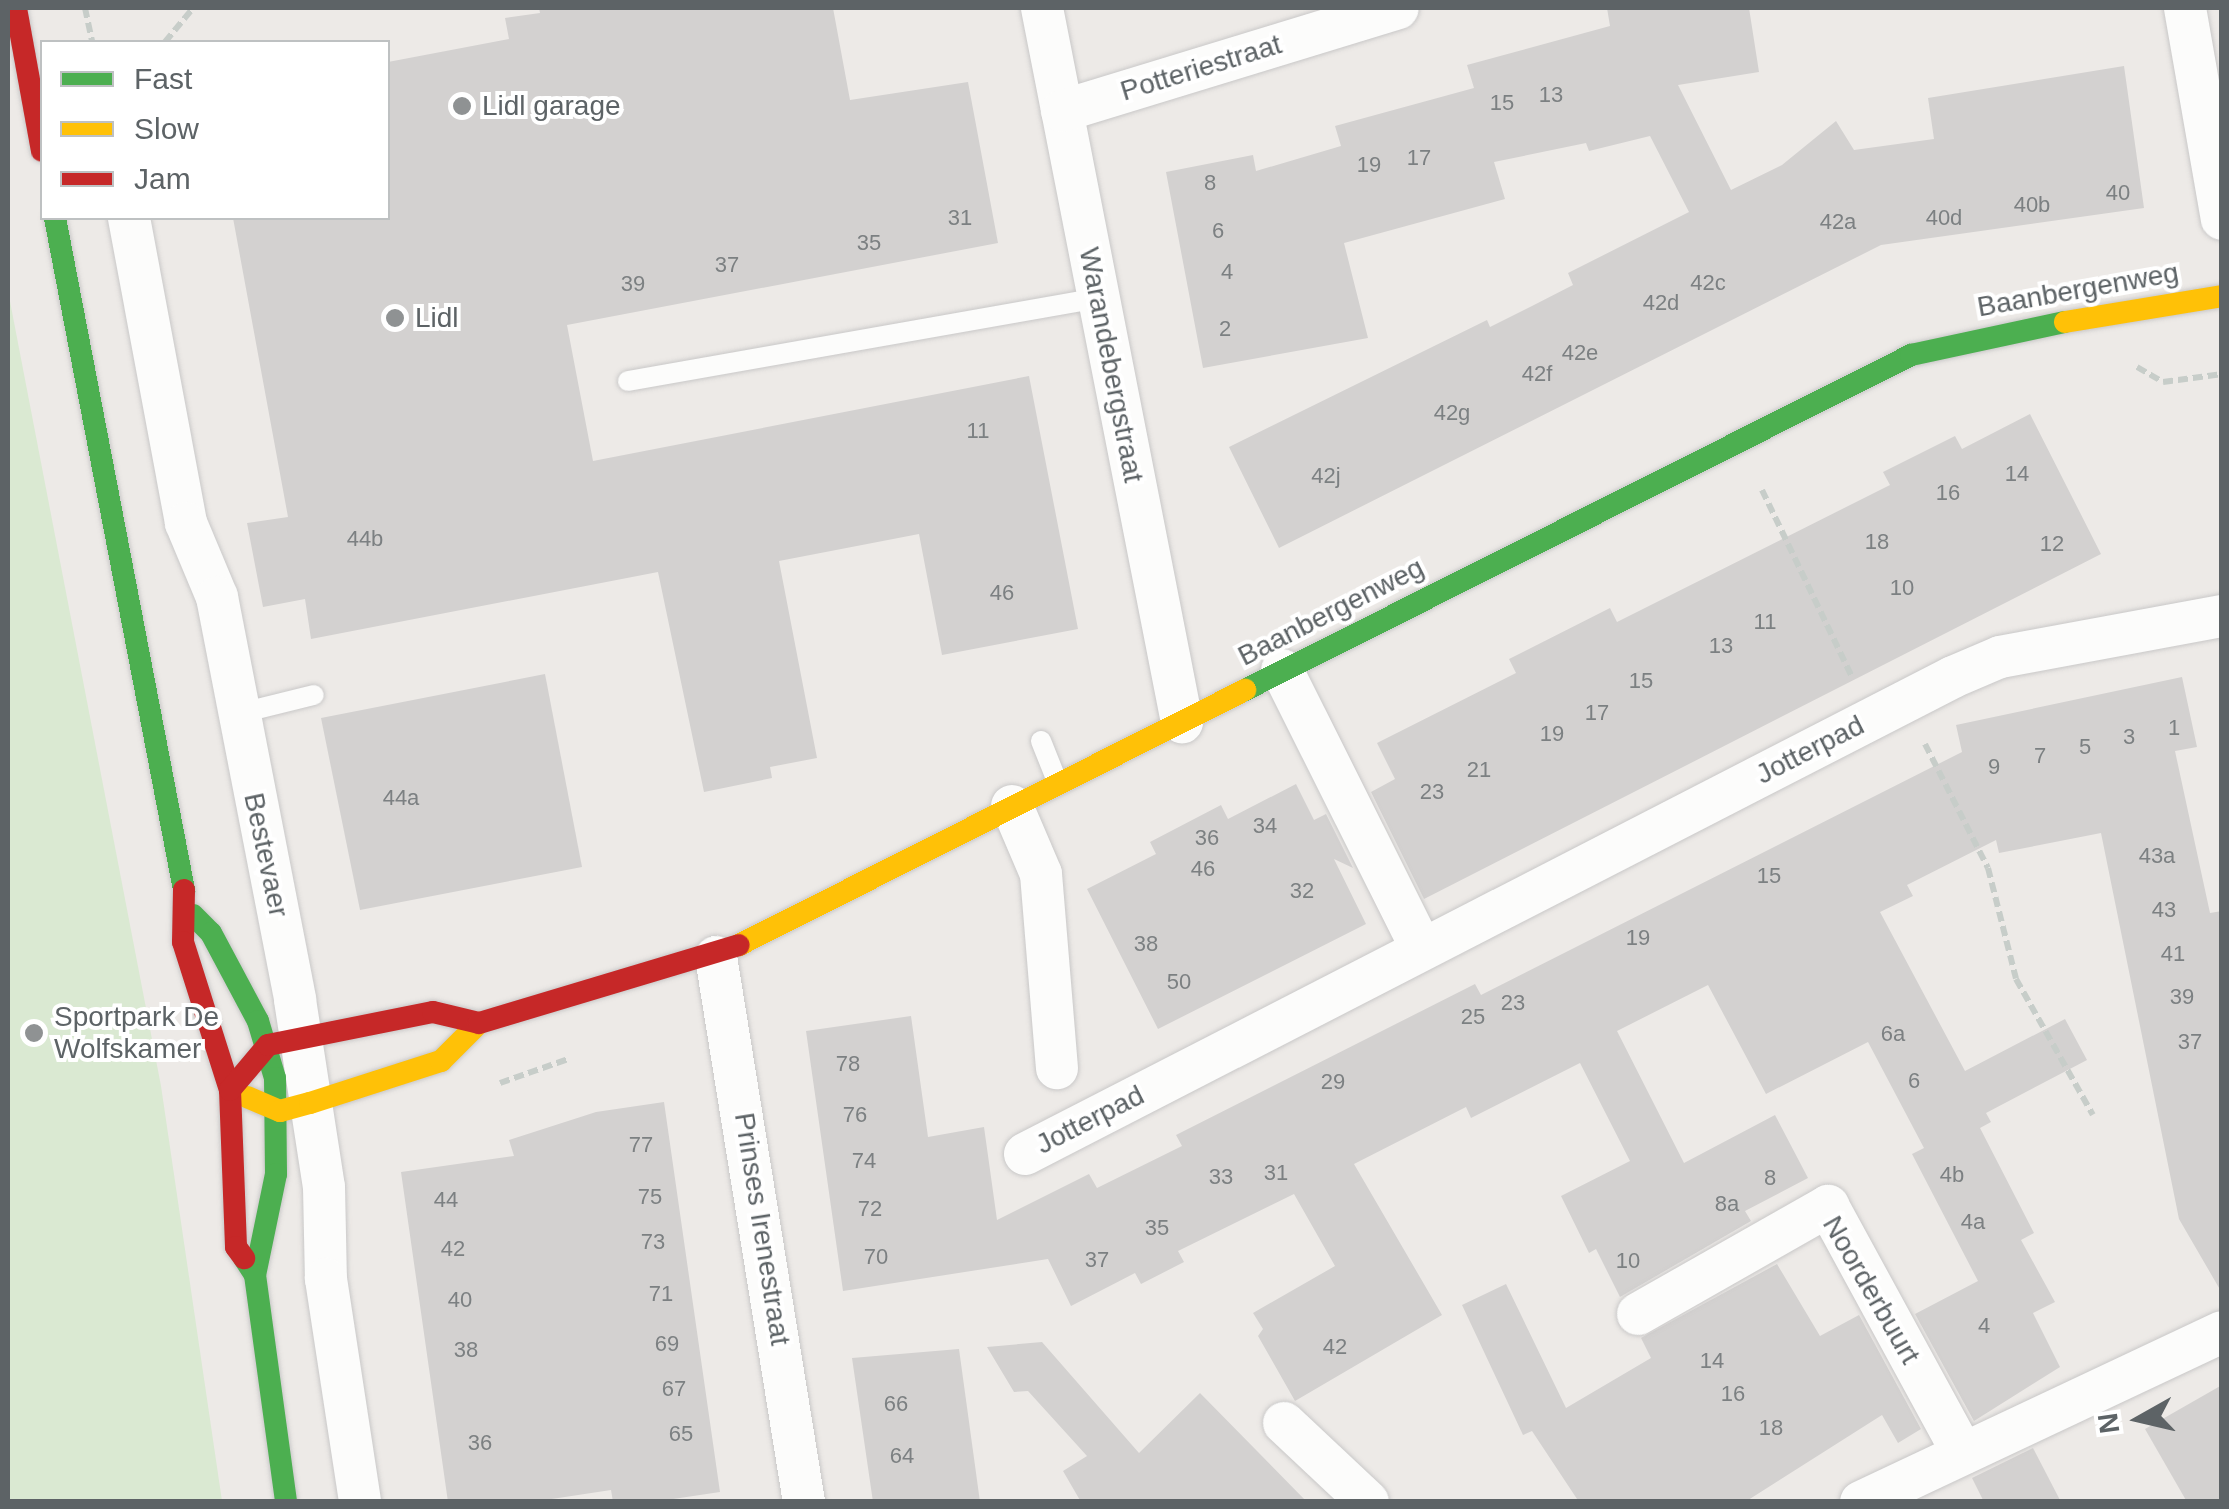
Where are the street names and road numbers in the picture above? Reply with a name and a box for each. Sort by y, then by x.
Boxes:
street label: Potteriestraat [1116,28,1286,108]
street label: Warandebergstraat [1072,245,1150,485]
street label: Baanbergenweg [1975,256,2181,324]
street label: Baanbergenweg [1233,551,1429,673]
street label: Jotterpad [1750,709,1870,791]
street label: Bestevaer [236,790,296,920]
street label: Jotterpad [1030,1079,1150,1161]
street label: Prinses Irenestraat [727,1110,797,1348]
street label: Noorderbuurt [1815,1210,1927,1370]

